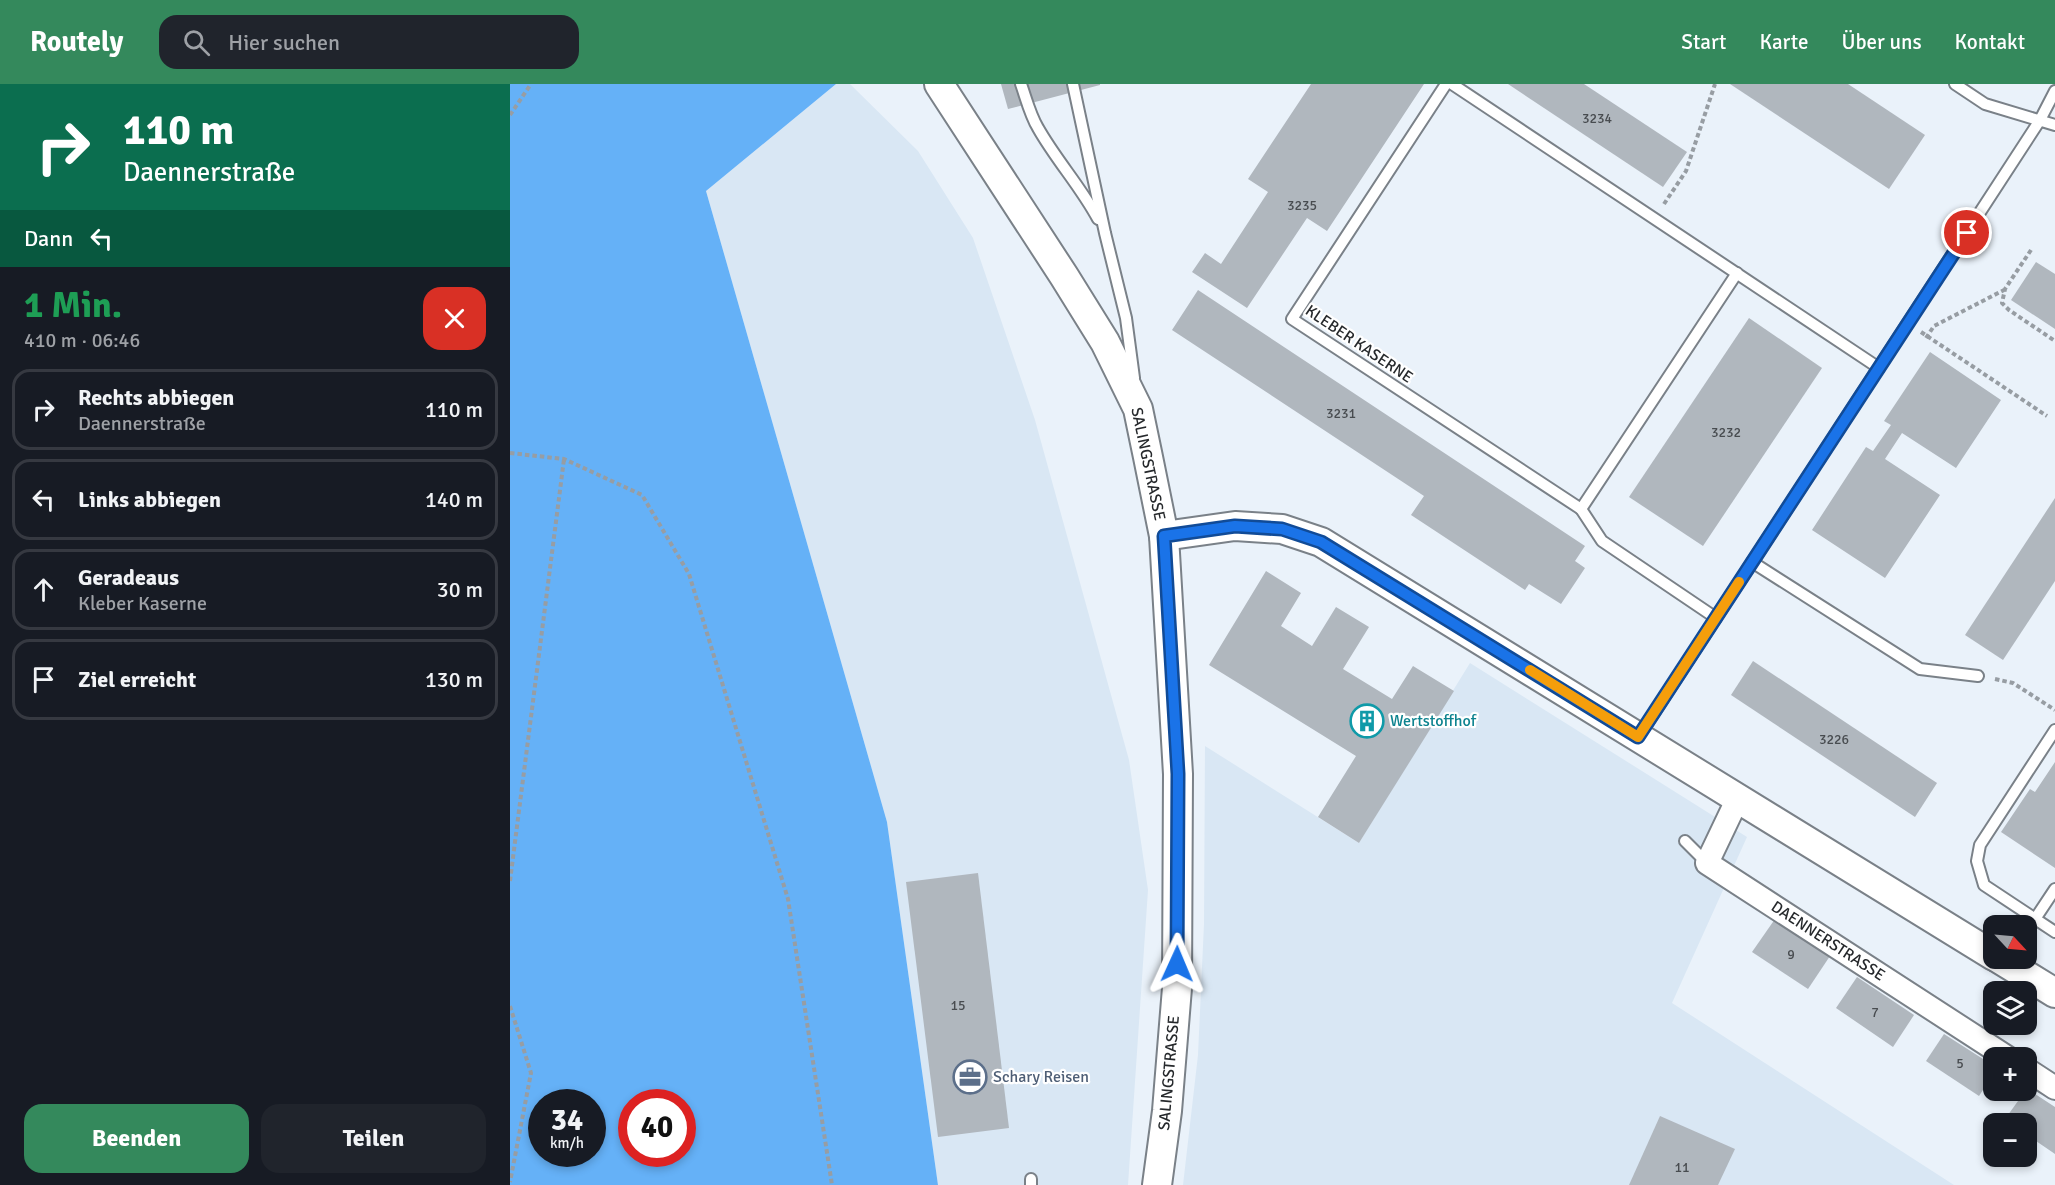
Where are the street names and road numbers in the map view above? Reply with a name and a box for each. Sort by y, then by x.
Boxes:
street label: KLEBER KASERNE [1301,301,1417,387]
street label: SALINGSTRASSE [1126,406,1170,522]
street label: DAENNERSTRASSE [1767,897,1889,985]
street label: SALINGSTRASSE [1154,1015,1184,1131]

